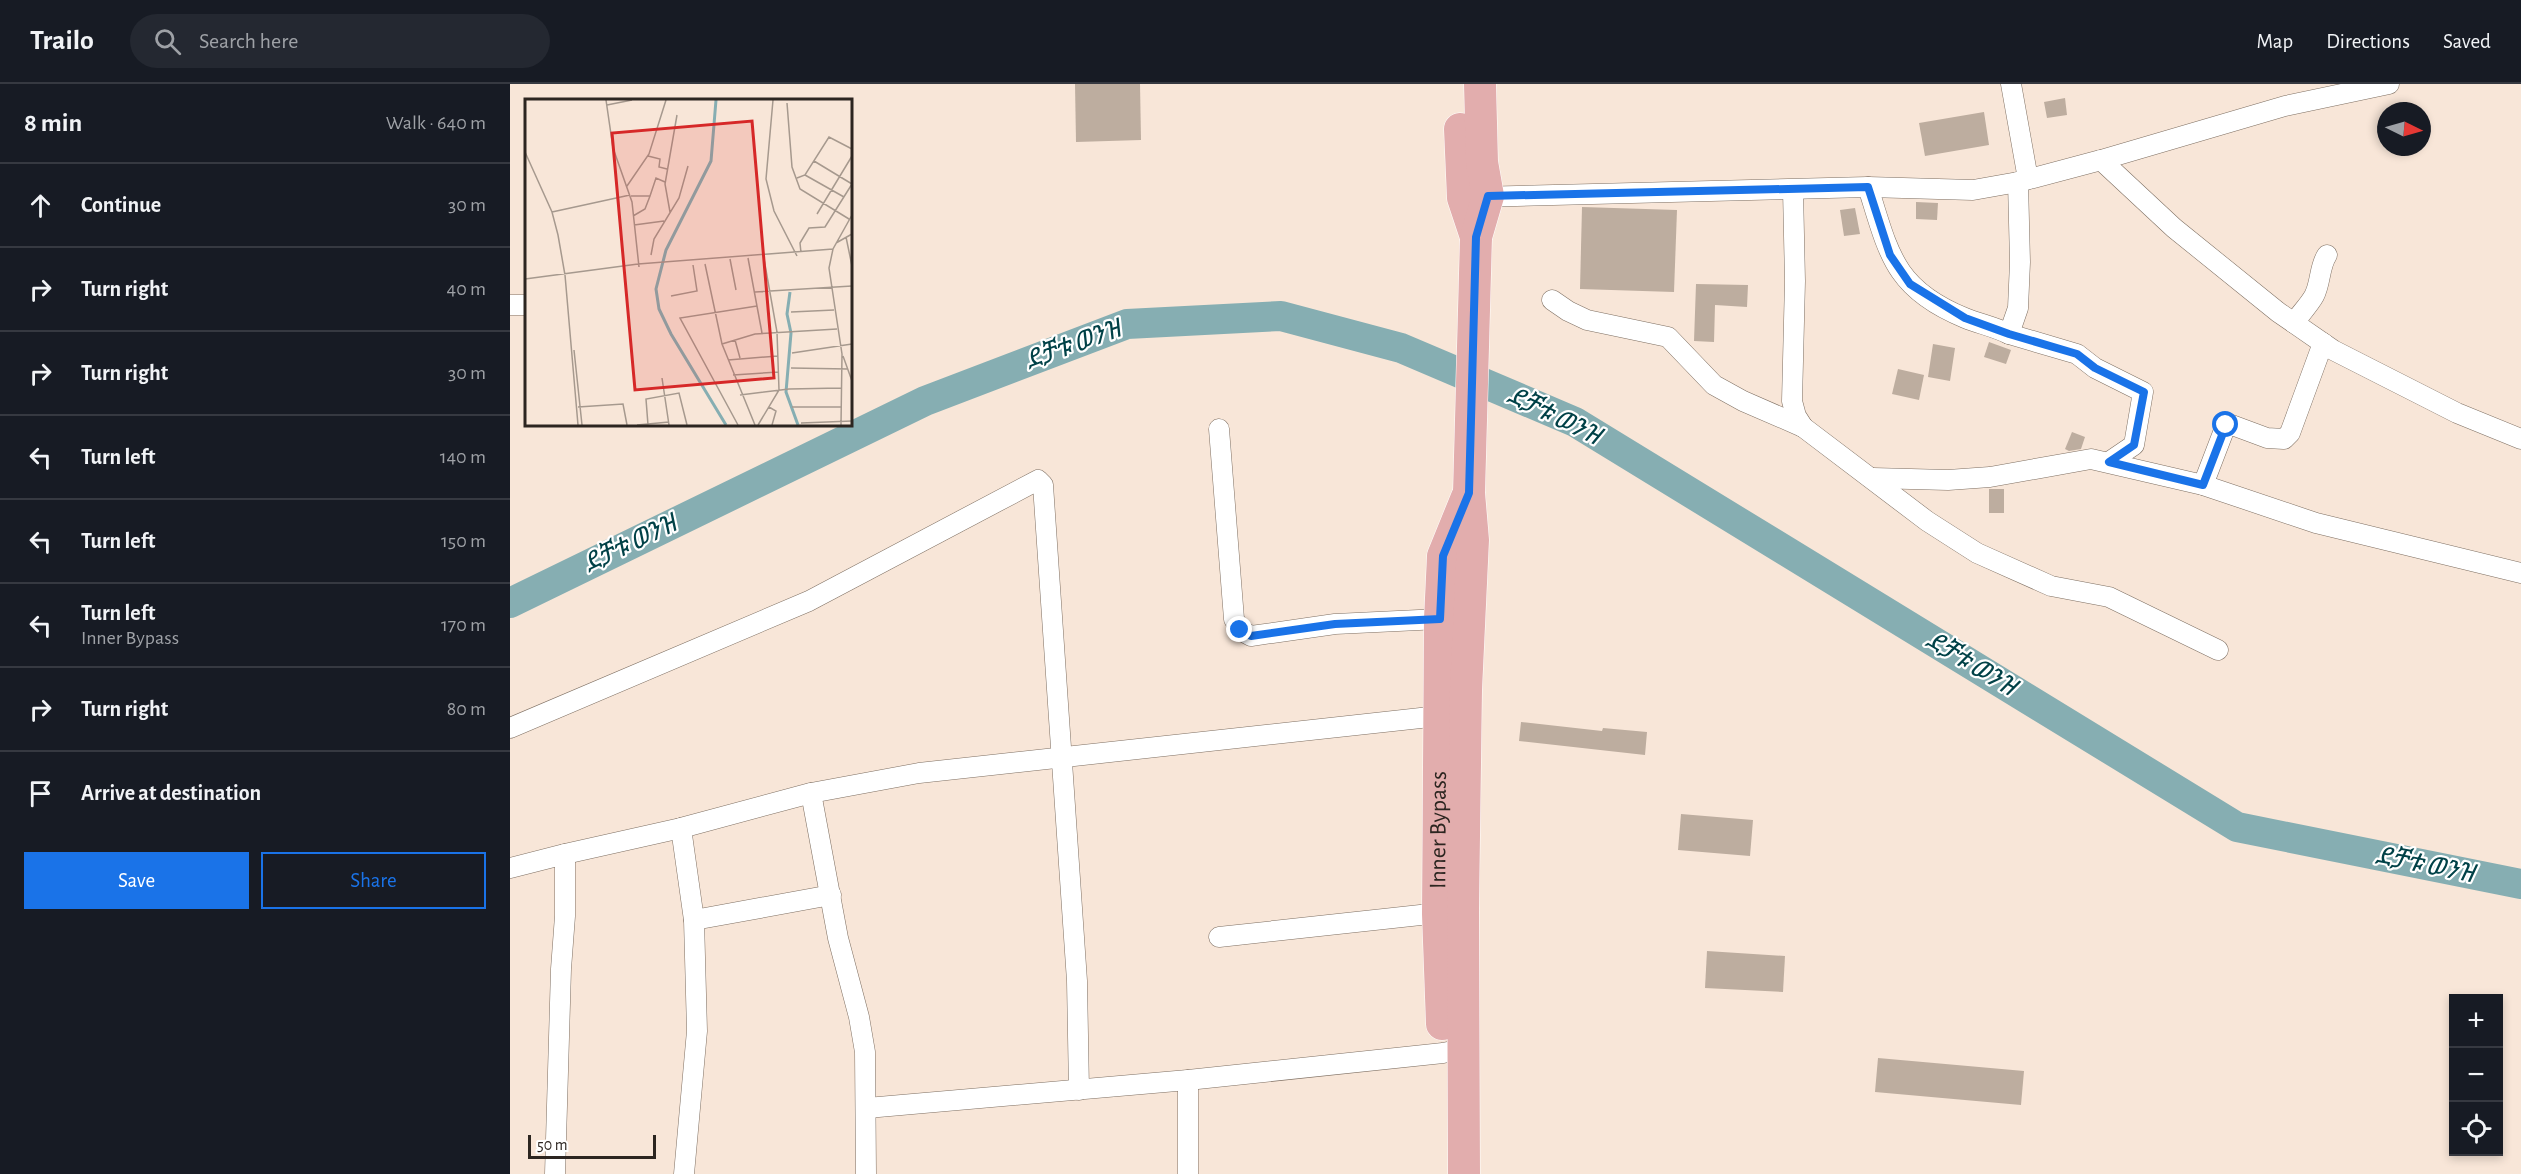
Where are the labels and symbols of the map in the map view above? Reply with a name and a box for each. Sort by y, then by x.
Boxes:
inset map [525,99,852,426]
north arrow [2377,102,2431,156]
water label: ደቻቱ ወንዝ [1021,313,1127,374]
water label: ደቻቱ ወንዝ [1503,381,1608,451]
route start [2212,411,2238,437]
water label: ደቻቱ ወንዝ [578,508,683,578]
route end [1226,616,1252,642]
water label: ደቻቱ ወንዝ [1921,625,2024,702]
street label: Inner Bypass [1426,771,1451,889]
water label: ደቻቱ ወንዝ [2373,841,2479,888]
scale bar [528,1132,656,1160]

